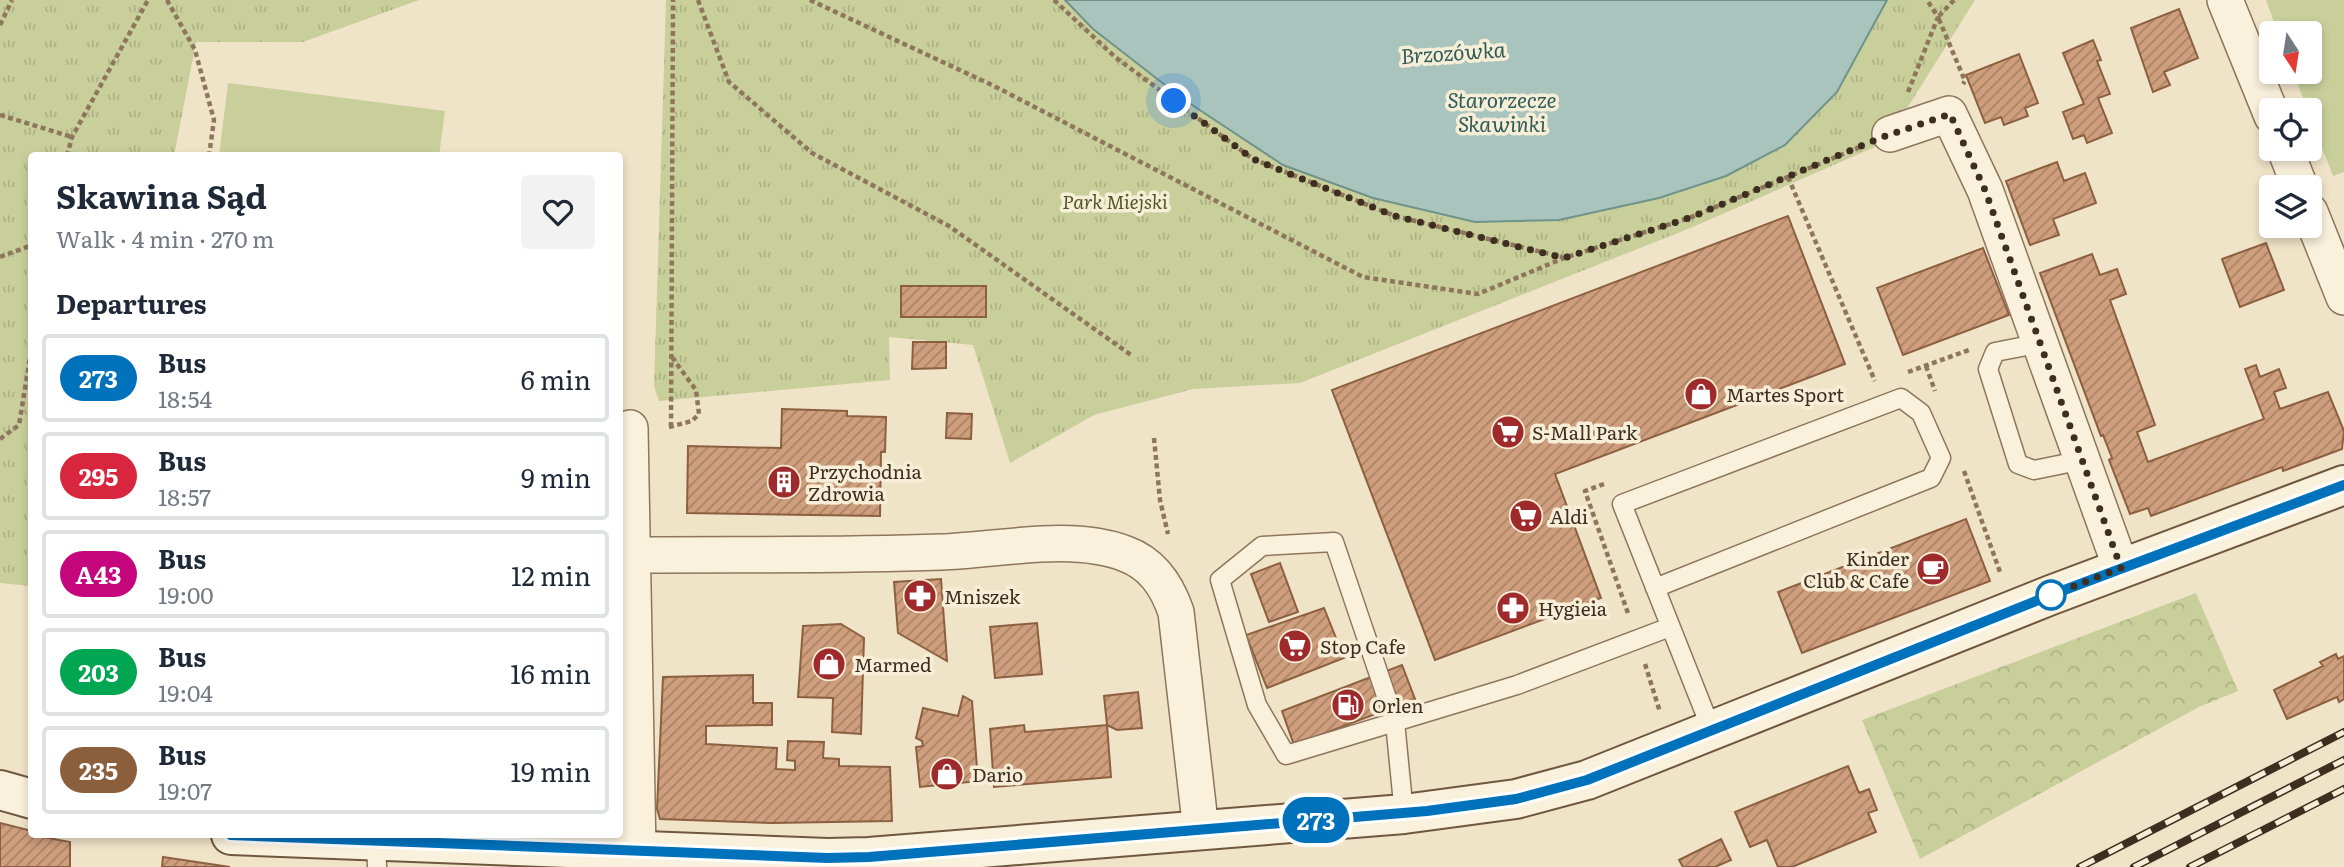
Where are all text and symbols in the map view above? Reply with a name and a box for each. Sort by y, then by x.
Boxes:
north arrow [2259,21,2322,84]
map controls [2259,21,2322,238]
water label: Brzozówka [1400,32,1506,70]
your location [1156,83,1191,118]
water label: Starorzecze Skawinki [1447,83,1557,138]
button: locate [2259,98,2322,161]
text: Skawina Sąd [56,170,267,219]
button: heart [521,175,595,249]
button: layers [2259,175,2322,238]
park label: Park Miejski [1062,187,1168,215]
text: Walk · 4 min · 270 m [56,221,274,255]
text: Departures [56,283,207,322]
text: Bus [158,342,206,381]
text: 6 min [521,359,591,398]
text: 273 [79,360,118,395]
shop icon: Martes Sport [1682,375,1720,413]
place label: Martes Sport [1726,380,1844,408]
text: 18:54 [158,381,212,415]
supermarket icon: S-Mall Park [1489,413,1527,451]
place label: S-Mall Park [1532,418,1638,446]
text: Bus [158,440,206,479]
text: 9 min [521,457,591,496]
place label: Przychodnia Zdrowia [808,457,923,507]
text: 295 [79,458,118,493]
building icon: Przychodnia Zdrowia [765,463,803,501]
text: 18:57 [158,479,211,513]
supermarket icon: Aldi [1507,497,1545,535]
place label: Aldi [1550,502,1588,530]
text: Bus [158,538,206,577]
place label: Kinder Club & Cafe [1803,544,1909,594]
cafe icon: Kinder Club & Cafe [1914,550,1952,588]
text: 12 min [511,555,591,594]
text: A43 [75,556,122,591]
text: 19:00 [158,577,214,611]
pharmacy icon: Mniszek [901,577,939,615]
unlabelled marker [2036,580,2066,610]
place label: Mniszek [944,582,1021,610]
pharmacy icon: Hygieia [1494,589,1532,627]
place label: Hygieia [1538,594,1608,622]
supermarket icon: Stop Cafe [1276,627,1314,665]
place label: Stop Cafe [1320,632,1406,660]
text: Bus [158,636,206,675]
shop icon: Marmed [810,645,848,683]
place label: Marmed [854,650,932,678]
text: 16 min [510,653,591,692]
text: 203 [78,654,119,689]
text: 19:04 [158,675,213,709]
fuel station icon: Orlen [1329,686,1367,724]
place label: Orlen [1372,691,1423,719]
text: Bus [158,734,206,773]
text: 19 min [511,751,591,790]
text: 235 [79,752,118,787]
shop icon: Dario [928,755,966,793]
place label: Dario [972,760,1023,788]
text: 19:07 [158,773,212,807]
line badge: 273 [1276,797,1356,843]
text: 273 [1297,802,1335,837]

